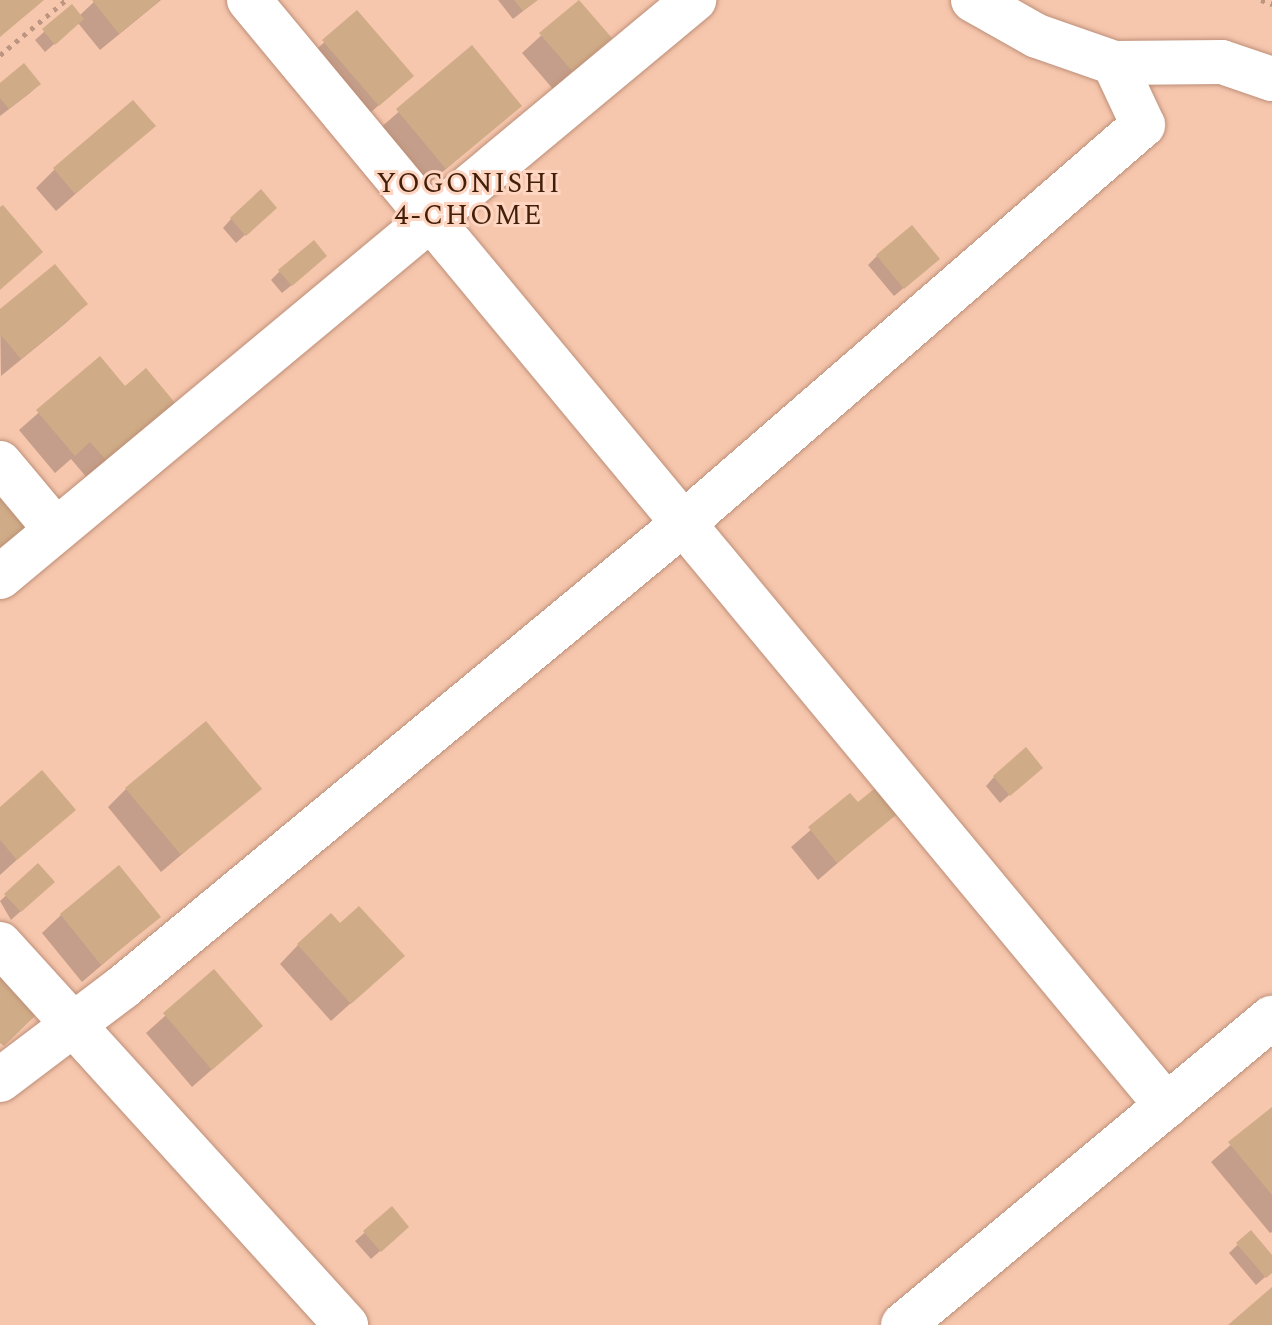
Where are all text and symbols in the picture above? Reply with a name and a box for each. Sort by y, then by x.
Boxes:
district label: YOGONISHI 4-CHOME [376,167,562,233]

